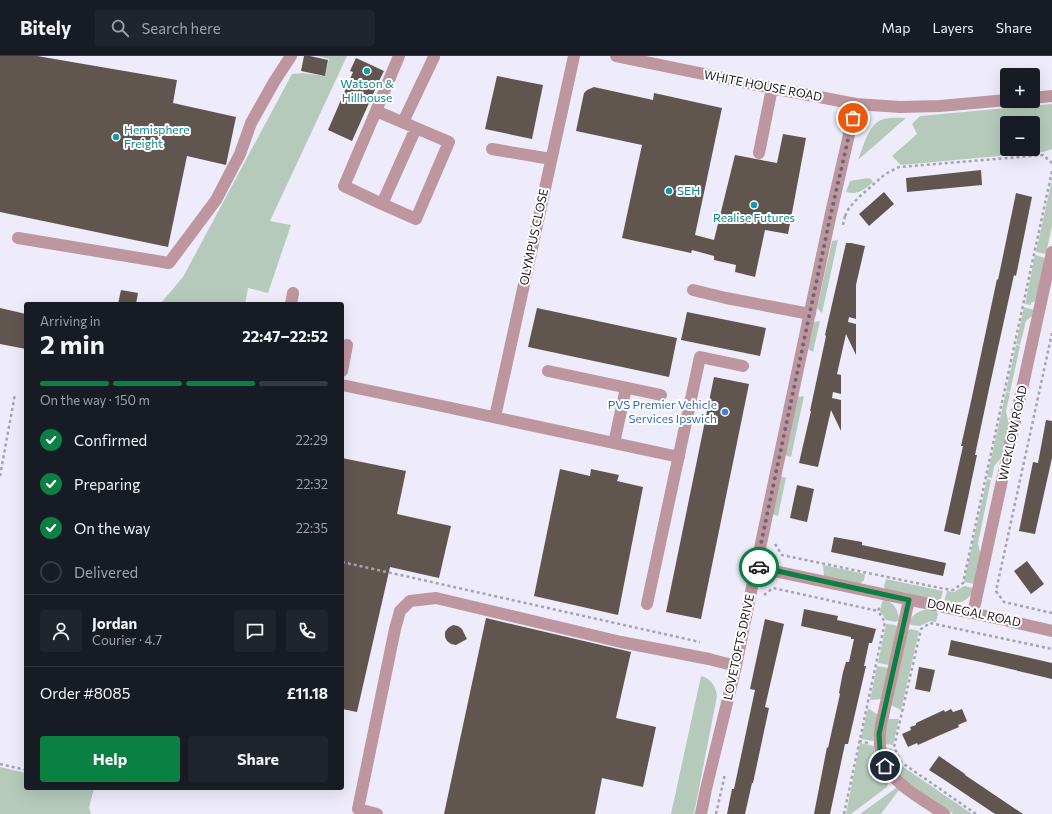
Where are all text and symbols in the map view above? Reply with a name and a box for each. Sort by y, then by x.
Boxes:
search box [95,10,375,46]
text: Bitely [20,16,71,39]
icon: search [109,17,131,39]
text: Search here [141,19,221,37]
text: Map [882,19,910,36]
text: Layers [932,19,974,36]
text: Share [996,19,1032,36]
marker: Watson & Hillhouse [362,66,372,76]
street label: WHITE HOUSE ROAD [703,67,824,103]
map controls [1000,68,1040,156]
button: + [1000,68,1040,108]
place label: Watson & Hillhouse [340,76,394,104]
pin [836,101,870,135]
icon: bag [842,107,864,129]
button: − [1000,116,1040,156]
place label: Hemisphere Freight [124,122,190,150]
marker: Hemisphere Freight [111,132,121,142]
place label: SEH [677,183,700,197]
marker: SEH [664,186,674,196]
street label: OLYMPUS CLOSE [516,187,550,286]
marker: Realise Futures [749,200,759,210]
place label: Realise Futures [713,210,795,224]
text: Arriving in [40,313,100,329]
text: 22:47–22:52 [242,327,328,345]
text: 2 min [40,328,105,359]
street label: WICKLOW ROAD [995,384,1029,482]
text: On the way · 150 m [40,392,150,408]
place label: PVS Premier Vehicle Services Ipswich [608,397,717,425]
marker: PVS Premier Vehicle Services Ipswich [720,407,730,417]
icon: check [40,429,62,451]
text: Confirmed [74,431,147,449]
text: 22:29 [295,432,328,448]
icon: check [40,473,62,495]
text: Preparing [74,475,140,493]
text: 22:32 [296,476,328,492]
icon: check [40,517,62,539]
text: On the way [74,519,151,537]
text: 22:35 [296,520,328,536]
courier [739,547,779,587]
icon: car [748,556,770,578]
text: Delivered [74,563,138,581]
street label: LOVETOFTS DRIVE [720,592,756,701]
street label: DONEGAL ROAD [926,595,1023,629]
button: person [40,610,82,652]
button: chat [234,610,276,652]
button: phone [286,610,328,652]
text: Jordan [92,614,137,632]
text: Courier · 4.7 [92,632,162,648]
text: Order #8085 [40,684,130,702]
text: £11.18 [287,684,328,702]
button: Help [40,736,180,782]
button: Share [188,736,328,782]
pin [868,749,902,783]
icon: home [874,755,896,777]

